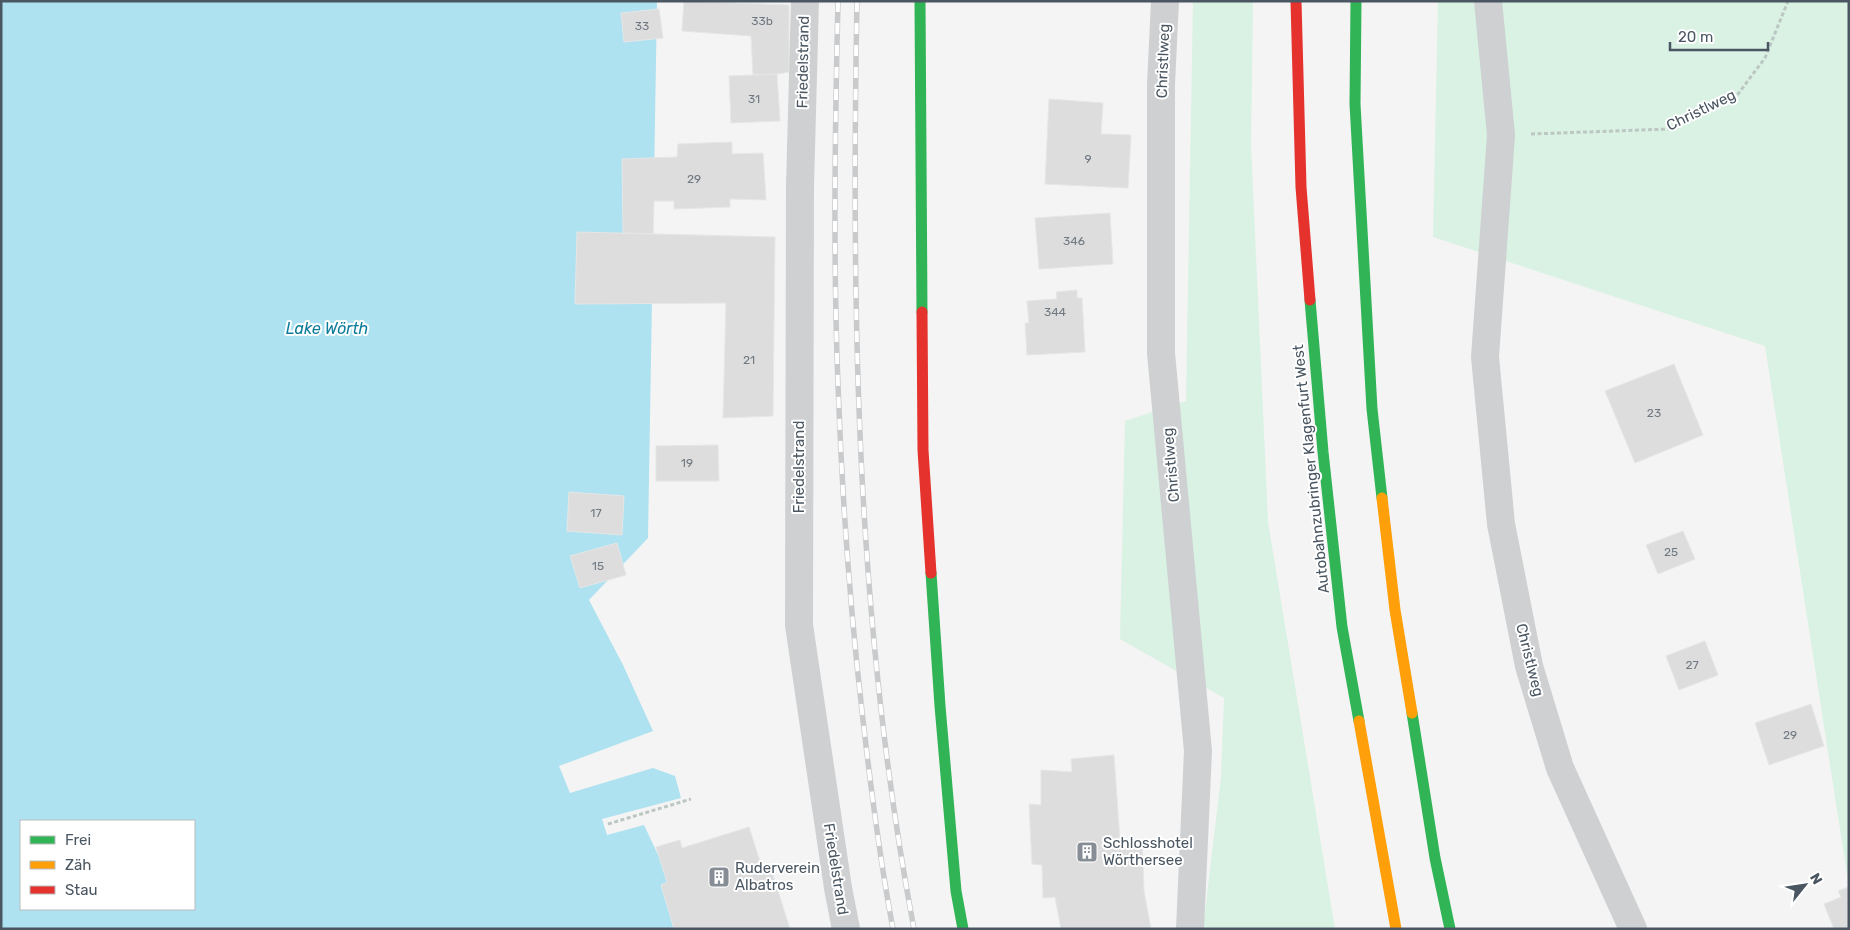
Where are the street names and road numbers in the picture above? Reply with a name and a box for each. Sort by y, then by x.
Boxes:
street label: Friedelstrand [793,16,813,108]
street label: Christlweg [1153,23,1173,99]
street label: Christlweg [1663,86,1739,134]
street label: Autobahnzubringer Klagenfurt West [1289,344,1333,594]
street label: Friedelstrand [790,421,808,513]
street label: Christlweg [1159,427,1183,503]
street label: Christlweg [1512,622,1548,698]
street label: Friedelstrand [820,822,852,916]

